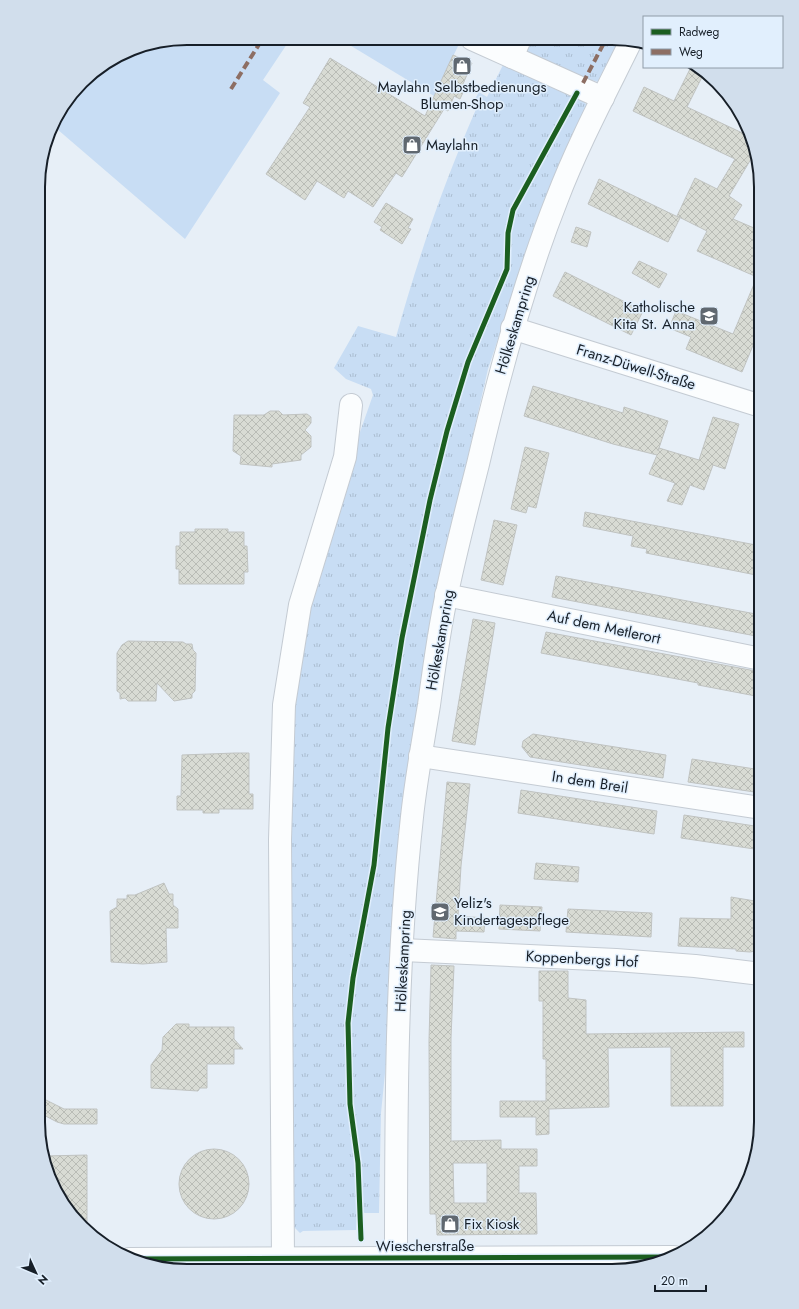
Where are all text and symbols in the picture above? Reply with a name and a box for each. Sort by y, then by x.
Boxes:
legend [643,16,783,68]
text: Radweg [679,23,719,41]
text: Weg [679,43,703,61]
shop icon: Maylahn Selbstbedienungs Blumen-Shop [451,55,473,77]
place label: Maylahn Selbstbedienungs Blumen-Shop [377,76,547,115]
shop icon: Maylahn [401,134,423,156]
place label: Maylahn [426,134,478,156]
street label: Hölkeskampring [490,273,540,377]
place label: Katholische Kita St. Anna [614,296,695,335]
school or university icon: Katholische Kita St. Anna [698,305,720,327]
street label: Franz-Düwell-Straße [574,338,699,396]
street label: Hölkeskampring [420,588,460,692]
street label: Auf dem Metlerort [545,604,663,650]
street label: In dem Breil [550,765,630,799]
place label: Yeliz's Kindertagespflege [454,892,569,931]
school or university icon: Yeliz's Kindertagespflege [429,901,451,923]
street label: Hölkeskampring [389,909,417,1013]
street label: Koppenbergs Hof [525,945,639,973]
shop icon: Fix Kiosk [439,1213,461,1235]
place label: Fix Kiosk [464,1213,520,1235]
street label: Wiescherstraße [376,1235,475,1257]
north arrow [16,1253,56,1293]
scale bar [655,1267,706,1293]
text: N [34,1271,52,1289]
text: 20 m [661,1272,688,1290]

